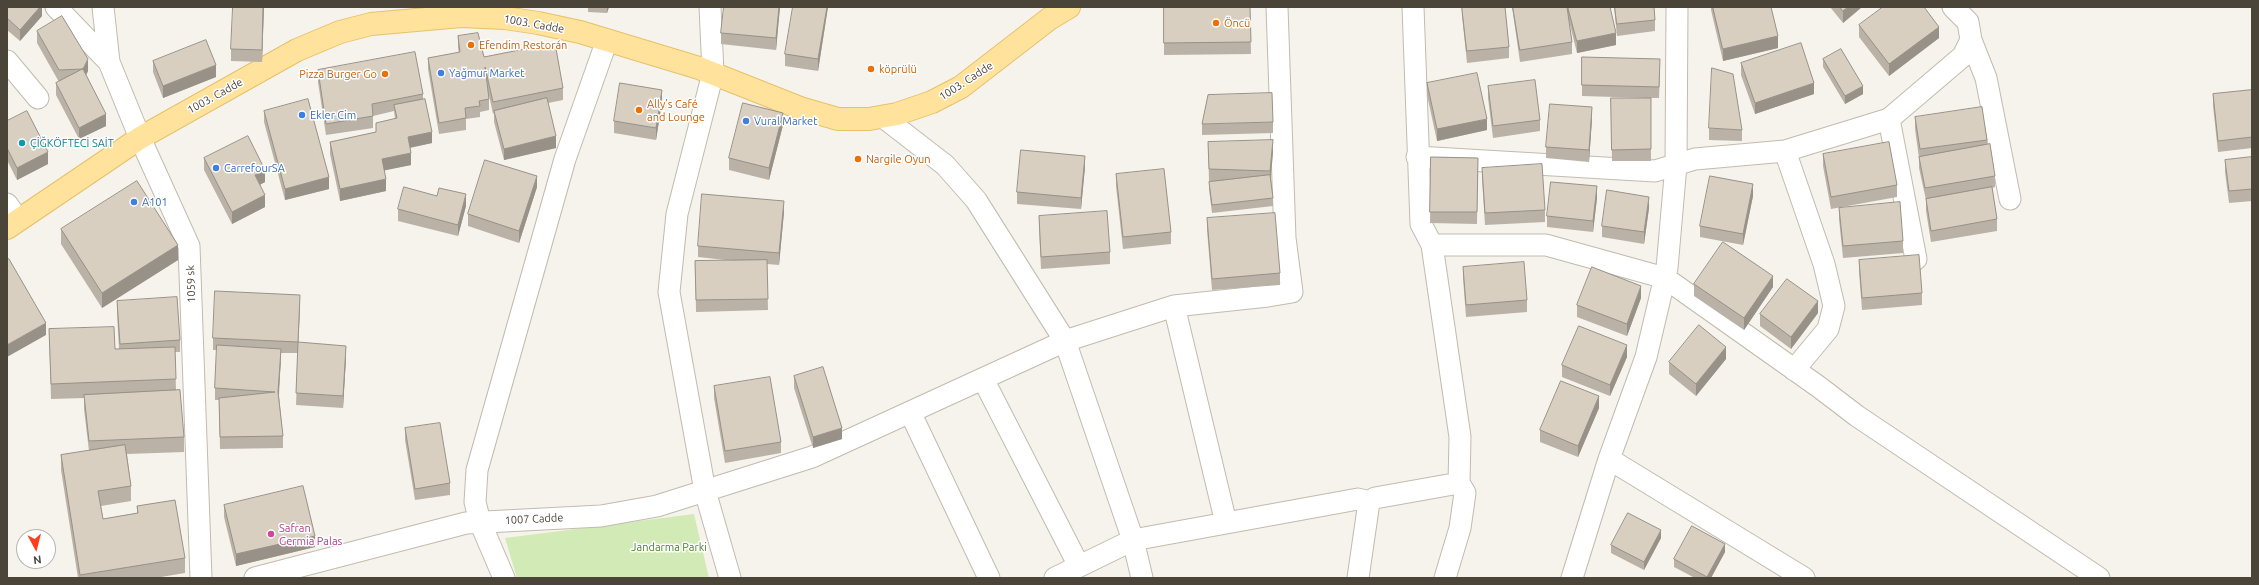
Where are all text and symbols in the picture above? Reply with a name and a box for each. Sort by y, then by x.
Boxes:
street label: 1003. Cadde [503,12,565,36]
place label: Öncü [1224,16,1250,30]
marker: Öncü [1211,18,1221,28]
place label: Efendim Restorán [479,38,567,52]
marker: Efendim Restorán [466,40,476,50]
street label: 1003. Cadde [937,59,995,103]
place label: köprülü [879,62,917,76]
marker: köprülü [866,64,876,74]
place label: Yağmur Market [449,66,525,80]
place label: Pizza Burger Go [299,67,377,81]
marker: Yağmur Market [436,68,446,78]
marker: Pizza Burger Go [380,69,390,79]
street label: 1003. Cadde [185,75,245,117]
place label: Ally’s Café and Lounge [647,97,705,123]
marker: Ally’s Café and Lounge [634,105,644,115]
place label: Ekler Cim [310,108,356,122]
marker: Ekler Cim [297,110,307,120]
place label: Vural Market [754,114,817,128]
marker: Vural Market [741,116,751,126]
place label: ÇİĞKÖFTECİ SAİT [30,136,114,150]
marker: ÇİĞKÖFTECİ SAİT [17,138,27,148]
place label: Nargile Oyun [866,152,931,166]
marker: Nargile Oyun [853,154,863,164]
place label: CarrefourSA [224,161,285,175]
marker: CarrefourSA [211,163,221,173]
place label: A101 [142,195,168,209]
marker: A101 [129,197,139,207]
street label: 1059 sk [184,265,198,303]
street label: 1007 Cadde [504,511,564,527]
place label: Safran Germia Palas [279,521,342,547]
north arrow [16,529,56,569]
marker: Safran Germia Palas [266,529,276,539]
park label: Jandarma Parki [631,540,707,554]
text: N [33,553,42,566]

